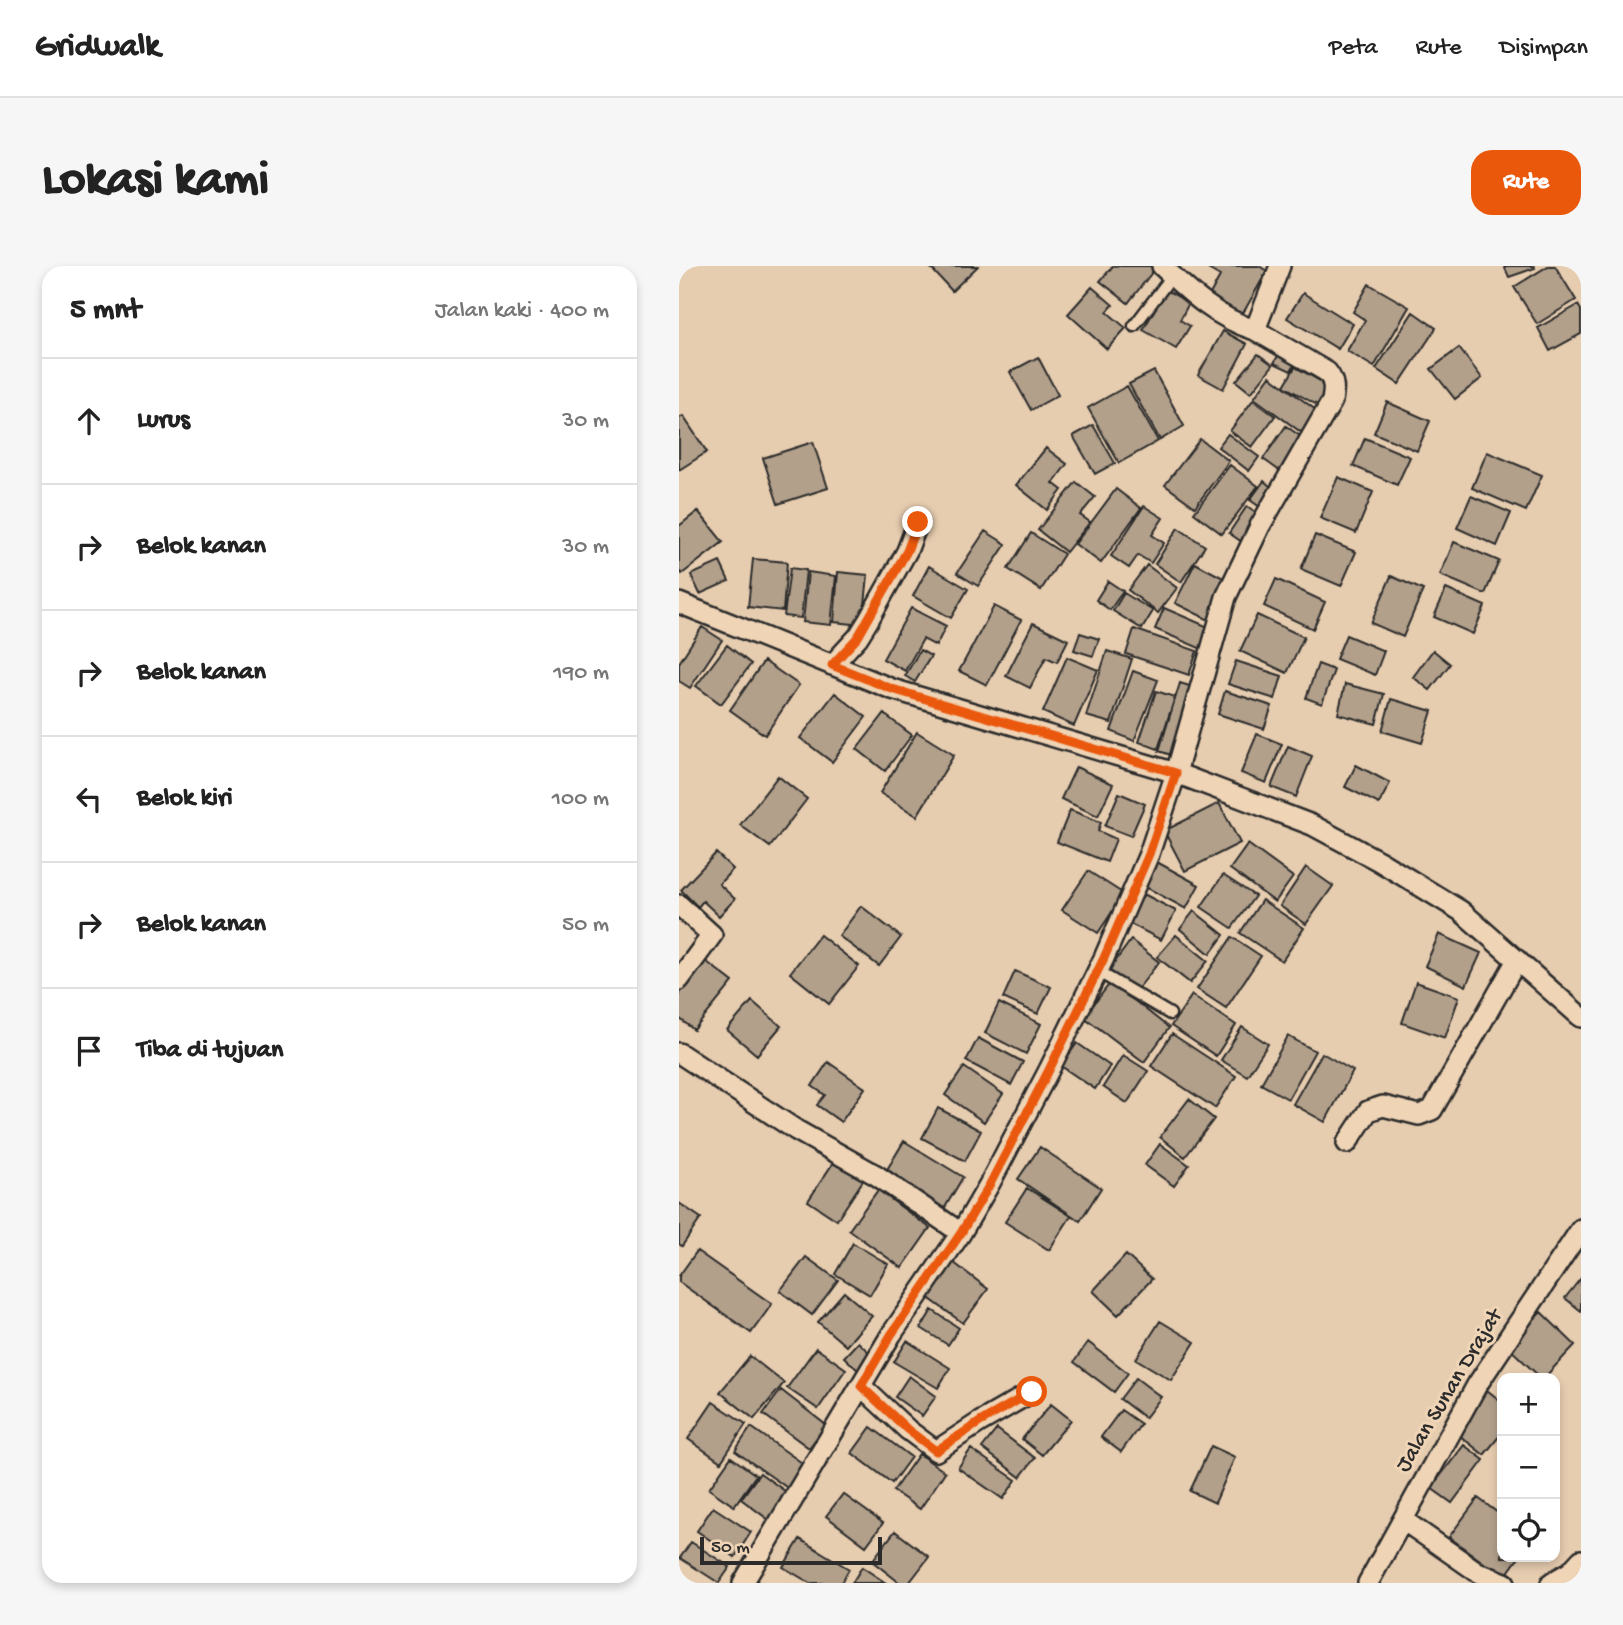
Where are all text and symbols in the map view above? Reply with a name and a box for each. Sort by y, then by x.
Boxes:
text: Gridwalk [35,29,160,67]
text: Peta [1329,34,1378,63]
text: Rute [1416,34,1462,63]
text: Disimpan [1500,34,1588,63]
button: Rute [1471,150,1581,215]
text: Lokasi kami [42,153,269,211]
text: 5 mnt [70,294,141,329]
text: Jalan kaki · 400 m [435,298,609,325]
icon: ahead [70,402,108,440]
text: Lurus [137,406,190,437]
text: 30 m [562,408,609,435]
route end [902,506,933,537]
icon: right [70,528,108,566]
text: Belok kanan [137,532,266,563]
text: 30 m [562,534,609,561]
icon: right [70,654,108,692]
text: Belok kanan [137,658,266,689]
text: 190 m [553,660,609,687]
icon: left [70,780,108,818]
text: Belok kiri [137,784,233,815]
text: 100 m [552,786,609,813]
icon: right [70,906,108,944]
text: Belok kanan [137,910,266,941]
text: 50 m [562,912,609,939]
icon: arrive [70,1032,108,1070]
text: Tiba di tujuan [137,1036,283,1067]
street label: Jalan Sunan Drajat [1391,1303,1510,1477]
map controls [1497,1373,1560,1562]
button: + [1497,1373,1560,1436]
route start [1016,1376,1047,1407]
button: − [1497,1436,1560,1499]
button: locate [1497,1499,1560,1562]
scale bar [700,1534,882,1566]
text: 50 m [711,1537,750,1560]

